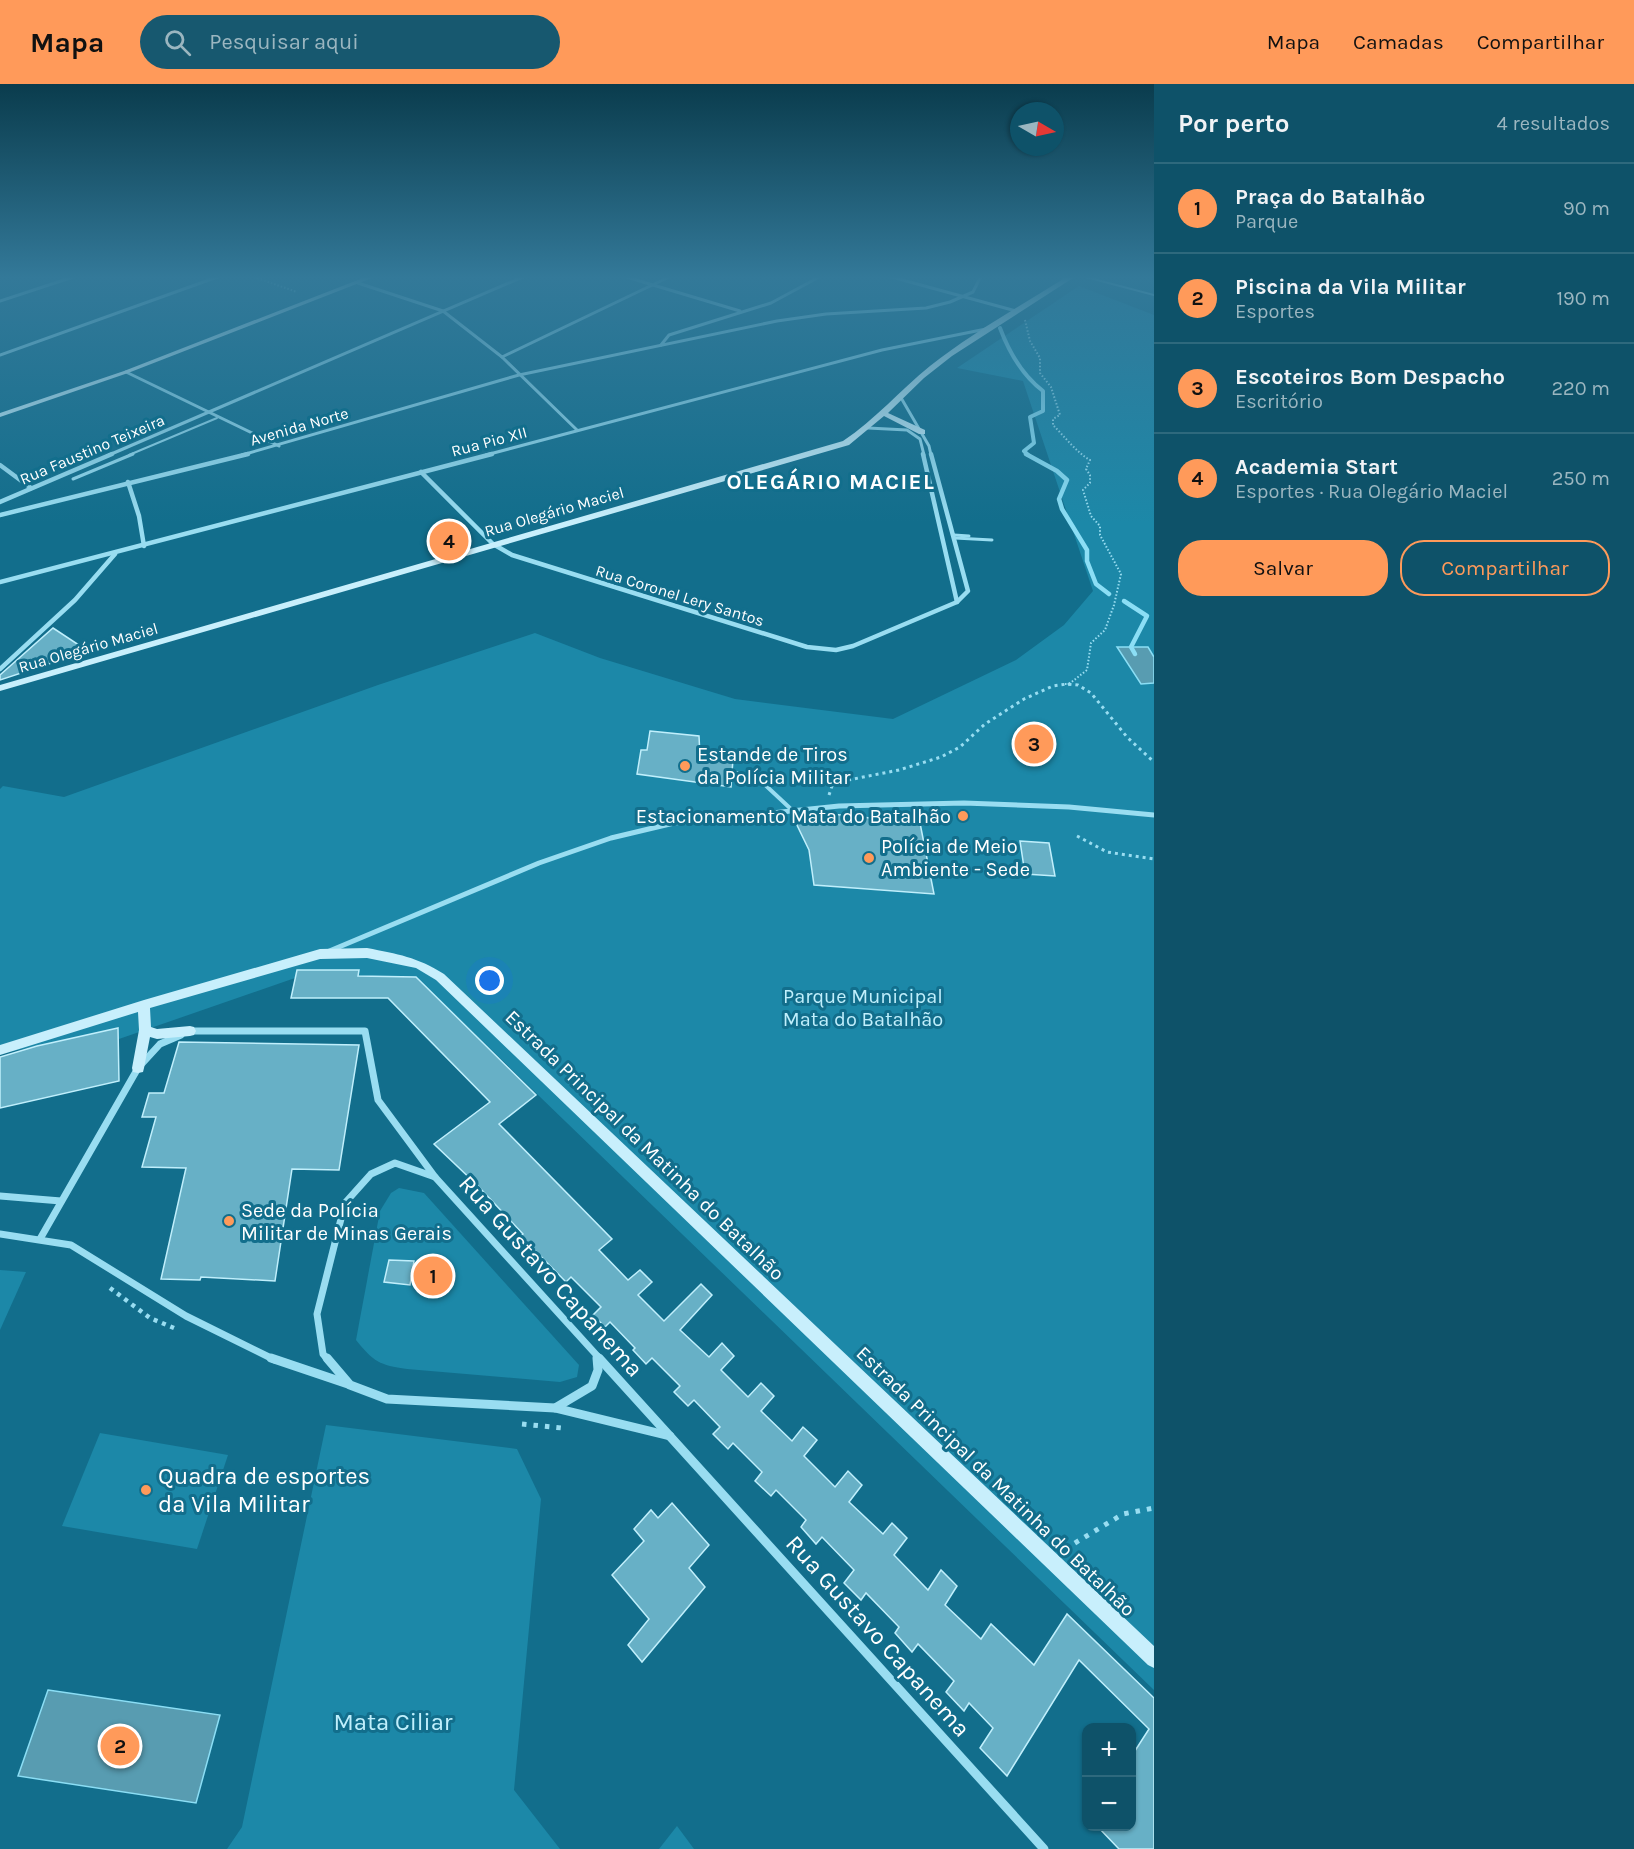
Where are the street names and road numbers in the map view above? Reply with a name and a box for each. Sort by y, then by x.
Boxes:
street label: Avenida Norte [248,403,350,450]
street label: Rua Faustino Teixeira [17,410,167,489]
street label: Rua Pio XII [449,422,529,461]
street label: Rua Olegário Maciel [482,482,626,540]
street label: Rua Coronel Lery Santos [593,561,766,630]
street label: Rua Olegário Maciel [16,618,160,676]
street label: Estrada Principal da Matinha do Batalhão [500,1006,789,1285]
street label: Rua Gustavo Capanema [453,1169,649,1383]
street label: Estrada Principal da Matinha do Batalhão [851,1342,1140,1621]
street label: Rua Gustavo Capanema [780,1529,976,1743]

